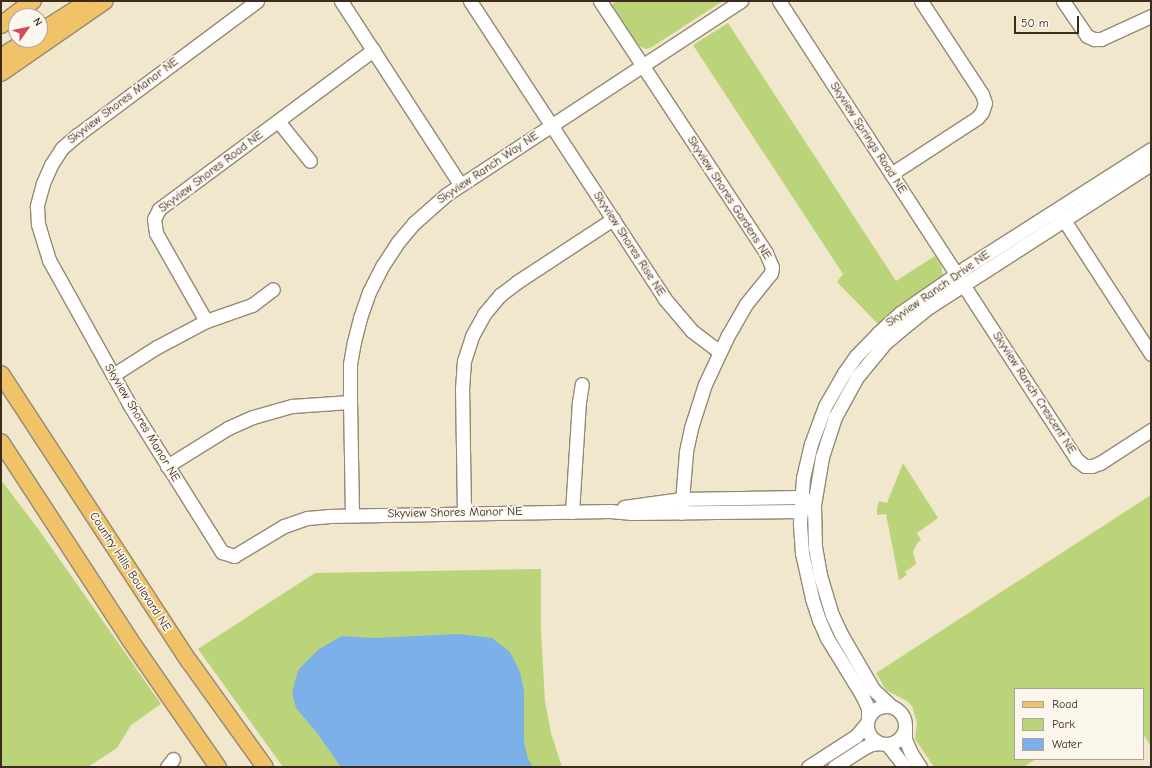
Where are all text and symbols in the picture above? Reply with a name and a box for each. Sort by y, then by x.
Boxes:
north arrow [8,8,48,48]
scale bar [1016,8,1081,34]
text: N [30,15,45,28]
text: 50 m [1021,16,1049,30]
street label: Skyview Shores Manor NE [65,55,181,147]
street label: Skyview Springs Road NE [826,79,910,197]
street label: Skyview Shores Road NE [156,128,266,216]
street label: Skyview Ranch Way NE [435,129,541,207]
street label: Skyview Shores Gardens NE [684,134,774,262]
street label: Skyview Shores Rise NE [590,189,668,299]
street label: Skyview Ranch Drive NE [883,248,993,330]
street label: Skyview Ranch Crescent NE [989,329,1079,457]
street label: Skyview Shores Manor NE [101,362,183,484]
street label: Skyview Shores Manor NE [387,505,523,521]
street label: Country Hills Boulevard NE [86,510,174,634]
legend [1014,688,1144,760]
text: Road [1052,697,1078,711]
text: Park [1052,717,1075,731]
text: Water [1052,737,1082,751]

